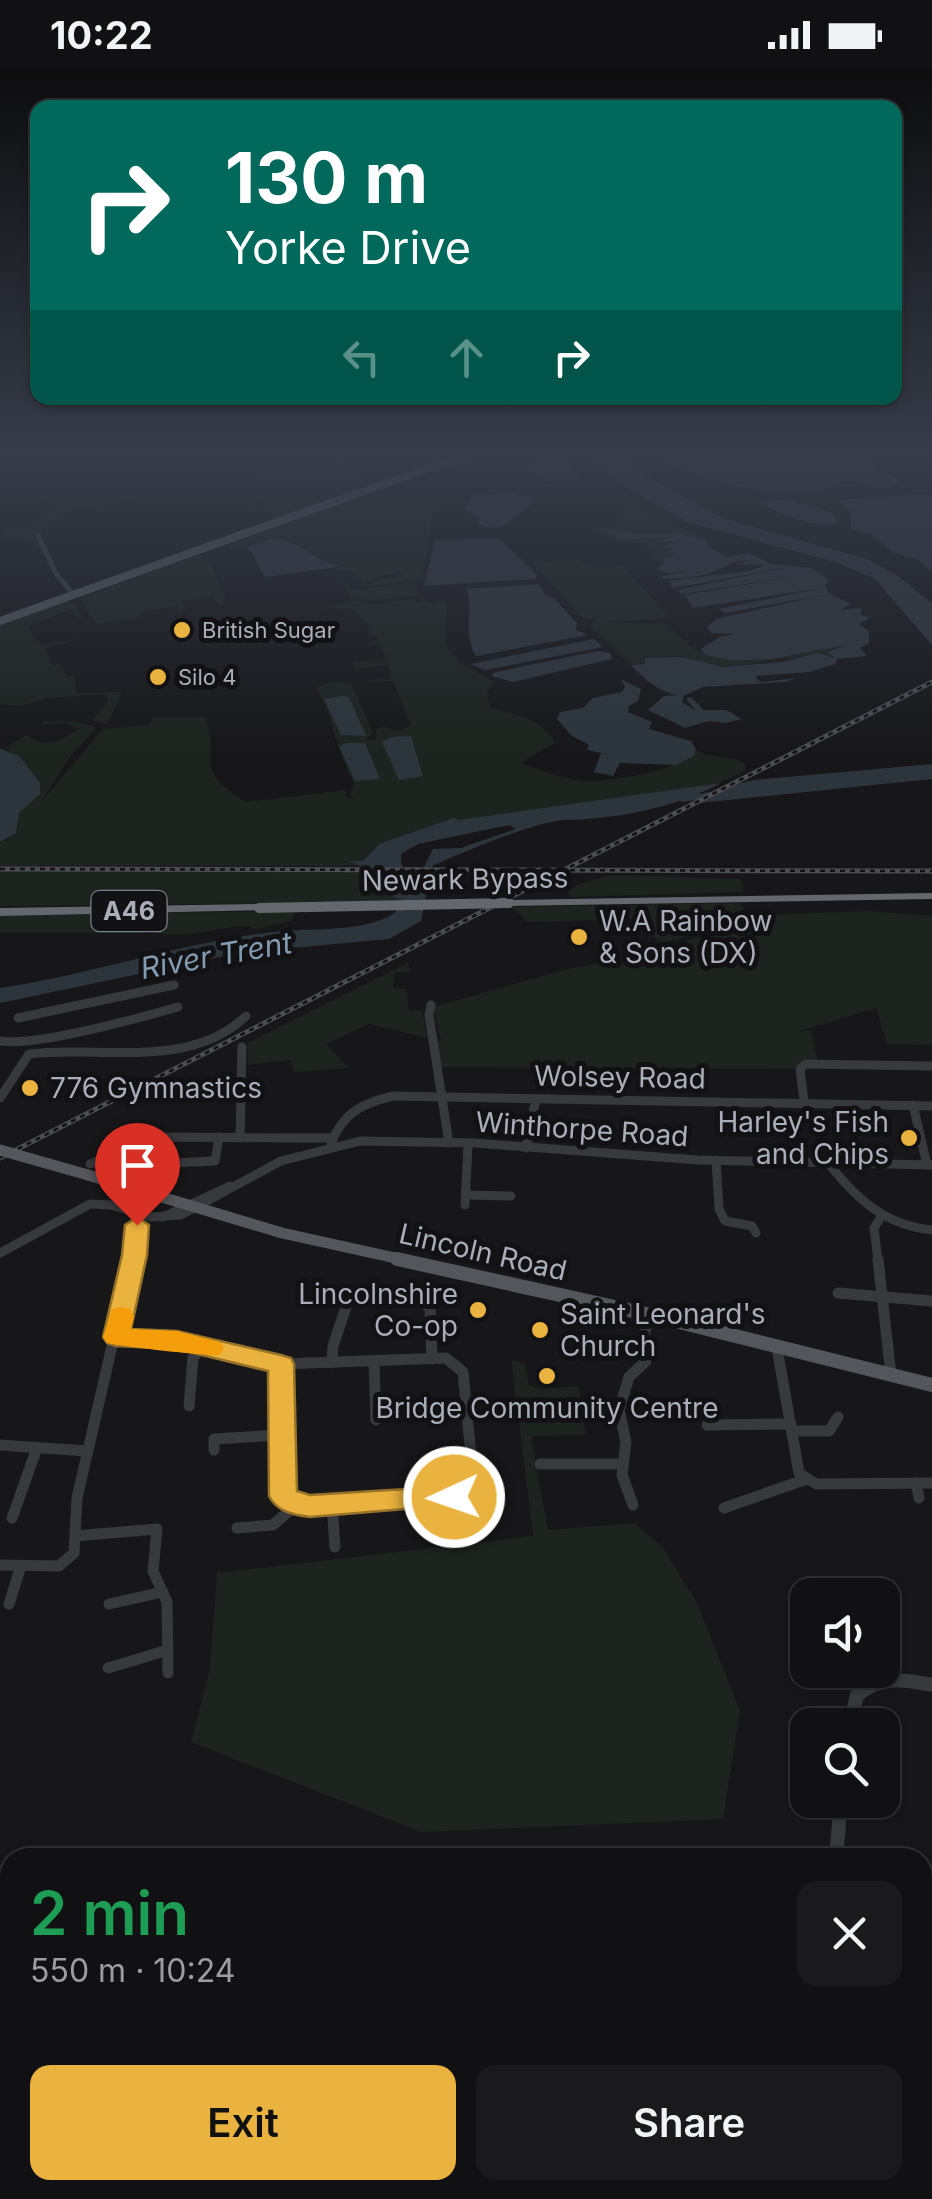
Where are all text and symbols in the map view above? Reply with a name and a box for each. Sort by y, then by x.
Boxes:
text: 10:22 [50,12,153,58]
text: 130 m [225,135,428,220]
icon: right [60,140,190,270]
text: Yorke Drive [225,220,471,275]
icon: left [334,330,389,385]
icon: ahead [439,330,494,385]
icon: right [544,330,599,385]
place label: British Sugar [202,617,335,643]
marker: British Sugar [171,619,193,641]
place label: Silo 4 [178,664,236,690]
marker: Silo 4 [147,666,169,688]
street label: Newark Bypass [361,860,569,898]
road number: A46 [92,891,166,931]
place label: W.A Rainbow & Sons (DX) [599,904,772,970]
water label: River Trent [137,924,296,986]
marker: W.A Rainbow & Sons (DX) [568,926,590,948]
street label: Wolsey Road [534,1059,706,1095]
place label: 776 Gymnastics [50,1071,262,1105]
marker: 776 Gymnastics [19,1077,41,1099]
street label: Winthorpe Road [474,1105,690,1153]
place label: Harley's Fish and Chips [718,1105,889,1171]
pin [95,1123,180,1226]
marker: Harley's Fish and Chips [898,1127,920,1149]
icon: arrive [110,1138,165,1193]
street label: Lincoln Road [396,1216,570,1288]
place label: Lincolnshire Co-op [298,1277,458,1343]
place label: Saint Leonard's Church [560,1297,766,1363]
marker: Lincolnshire Co-op [467,1299,489,1321]
marker: Saint Leonard's Church [529,1319,551,1341]
marker: Bridge Community Centre [536,1365,558,1387]
place label: Bridge Community Centre [376,1391,718,1425]
position arrow [402,1445,506,1549]
map controls [790,1578,900,1818]
button: sound [790,1578,900,1688]
button: search [790,1708,900,1818]
text: 2 min [30,1877,189,1949]
button: close [797,1881,902,1986]
text: 550 m · 10:24 [30,1951,235,1990]
button: Exit [30,2065,456,2180]
button: Share [476,2065,902,2180]

